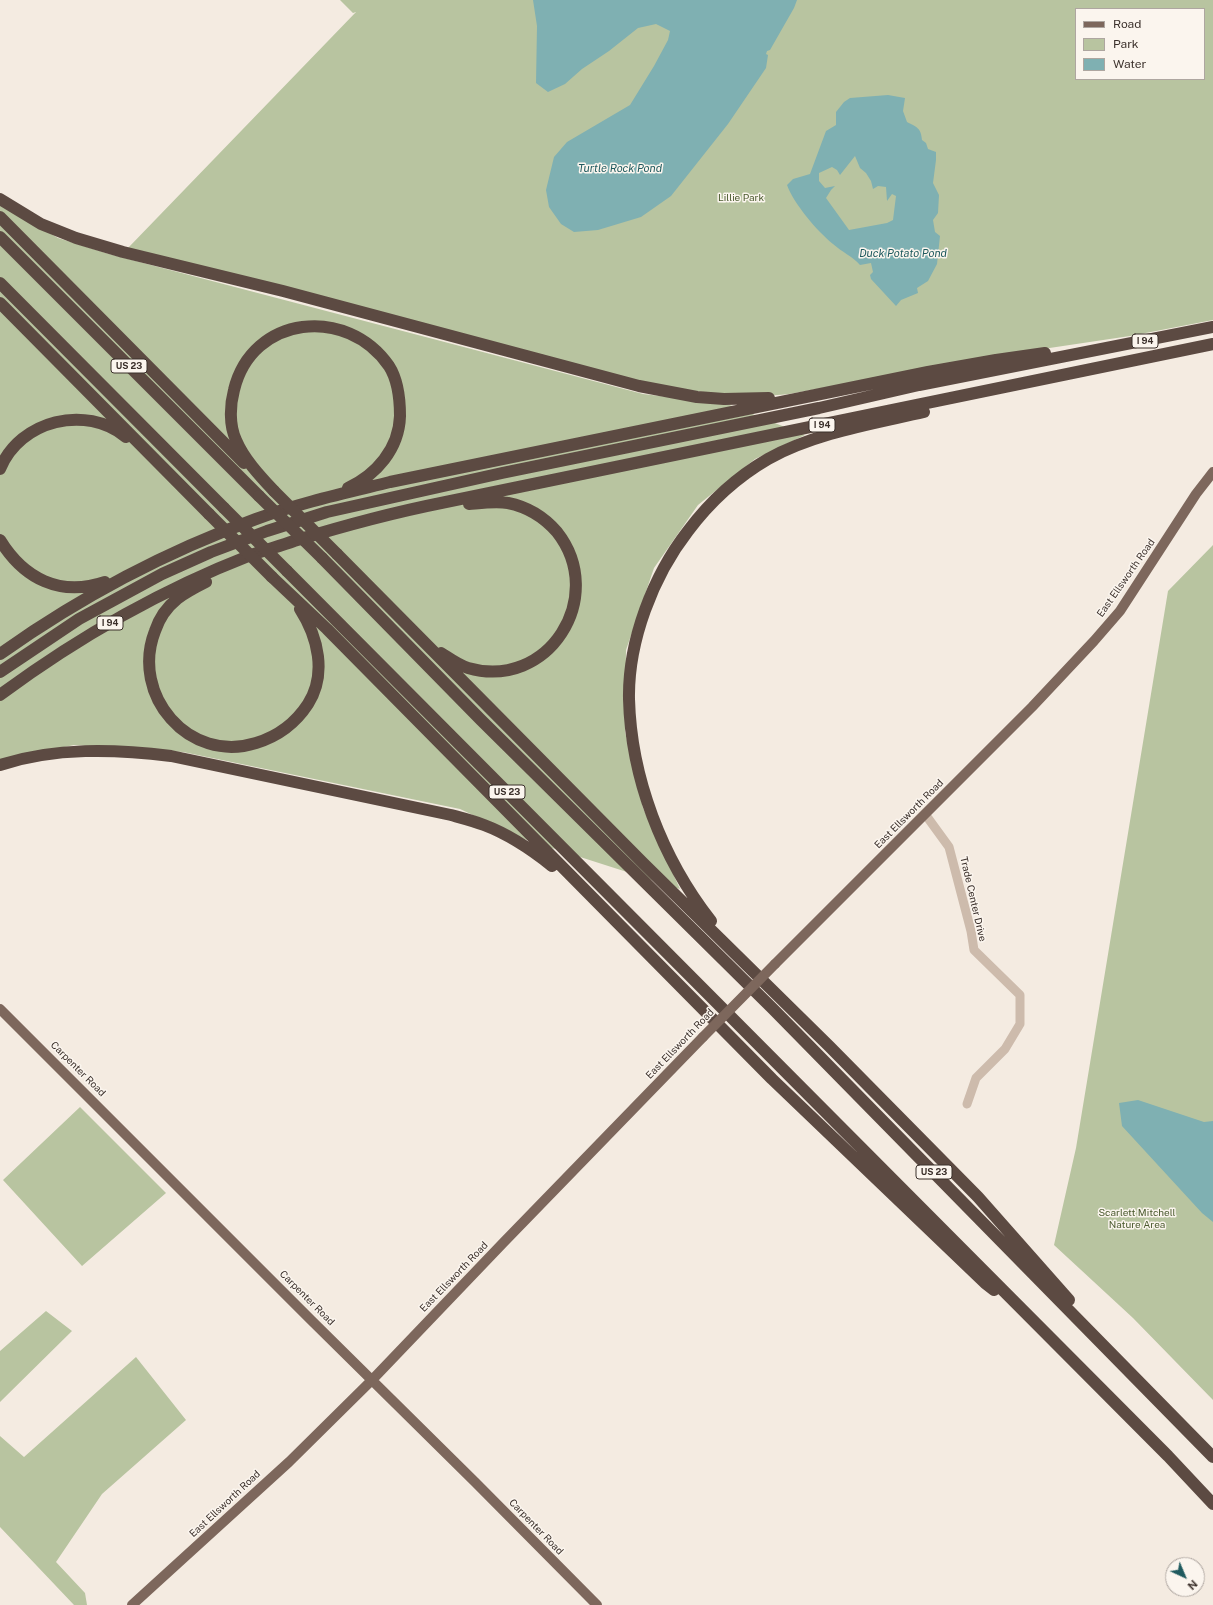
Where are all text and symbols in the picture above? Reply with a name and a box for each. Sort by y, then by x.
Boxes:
legend [1075,8,1205,80]
text: Road [1113,17,1141,31]
text: Park [1113,37,1139,51]
text: Water [1113,57,1146,71]
water label: Turtle Rock Pond [578,162,662,176]
park label: Lillie Park [718,192,764,204]
water label: Duck Potato Pond [859,247,947,261]
road number: I 94 [1132,334,1158,348]
road number: US 23 [111,359,147,373]
road number: I 94 [809,418,835,432]
street label: East Ellsworth Road [1095,537,1157,619]
road number: I 94 [97,616,123,630]
street label: East Ellsworth Road [872,777,946,851]
road number: US 23 [489,785,525,799]
street label: Trade Center Drive [957,855,989,943]
street label: East Ellsworth Road [644,1007,716,1081]
street label: Carpenter Road [48,1039,108,1099]
road number: US 23 [916,1165,952,1179]
park label: Scarlett Mitchell Nature Area [1098,1207,1176,1230]
street label: East Ellsworth Road [418,1240,490,1314]
street label: Carpenter Road [277,1268,337,1328]
street label: East Ellsworth Road [187,1468,263,1540]
street label: Carpenter Road [506,1497,566,1557]
north arrow [1165,1557,1205,1597]
text: N [1185,1578,1200,1592]

